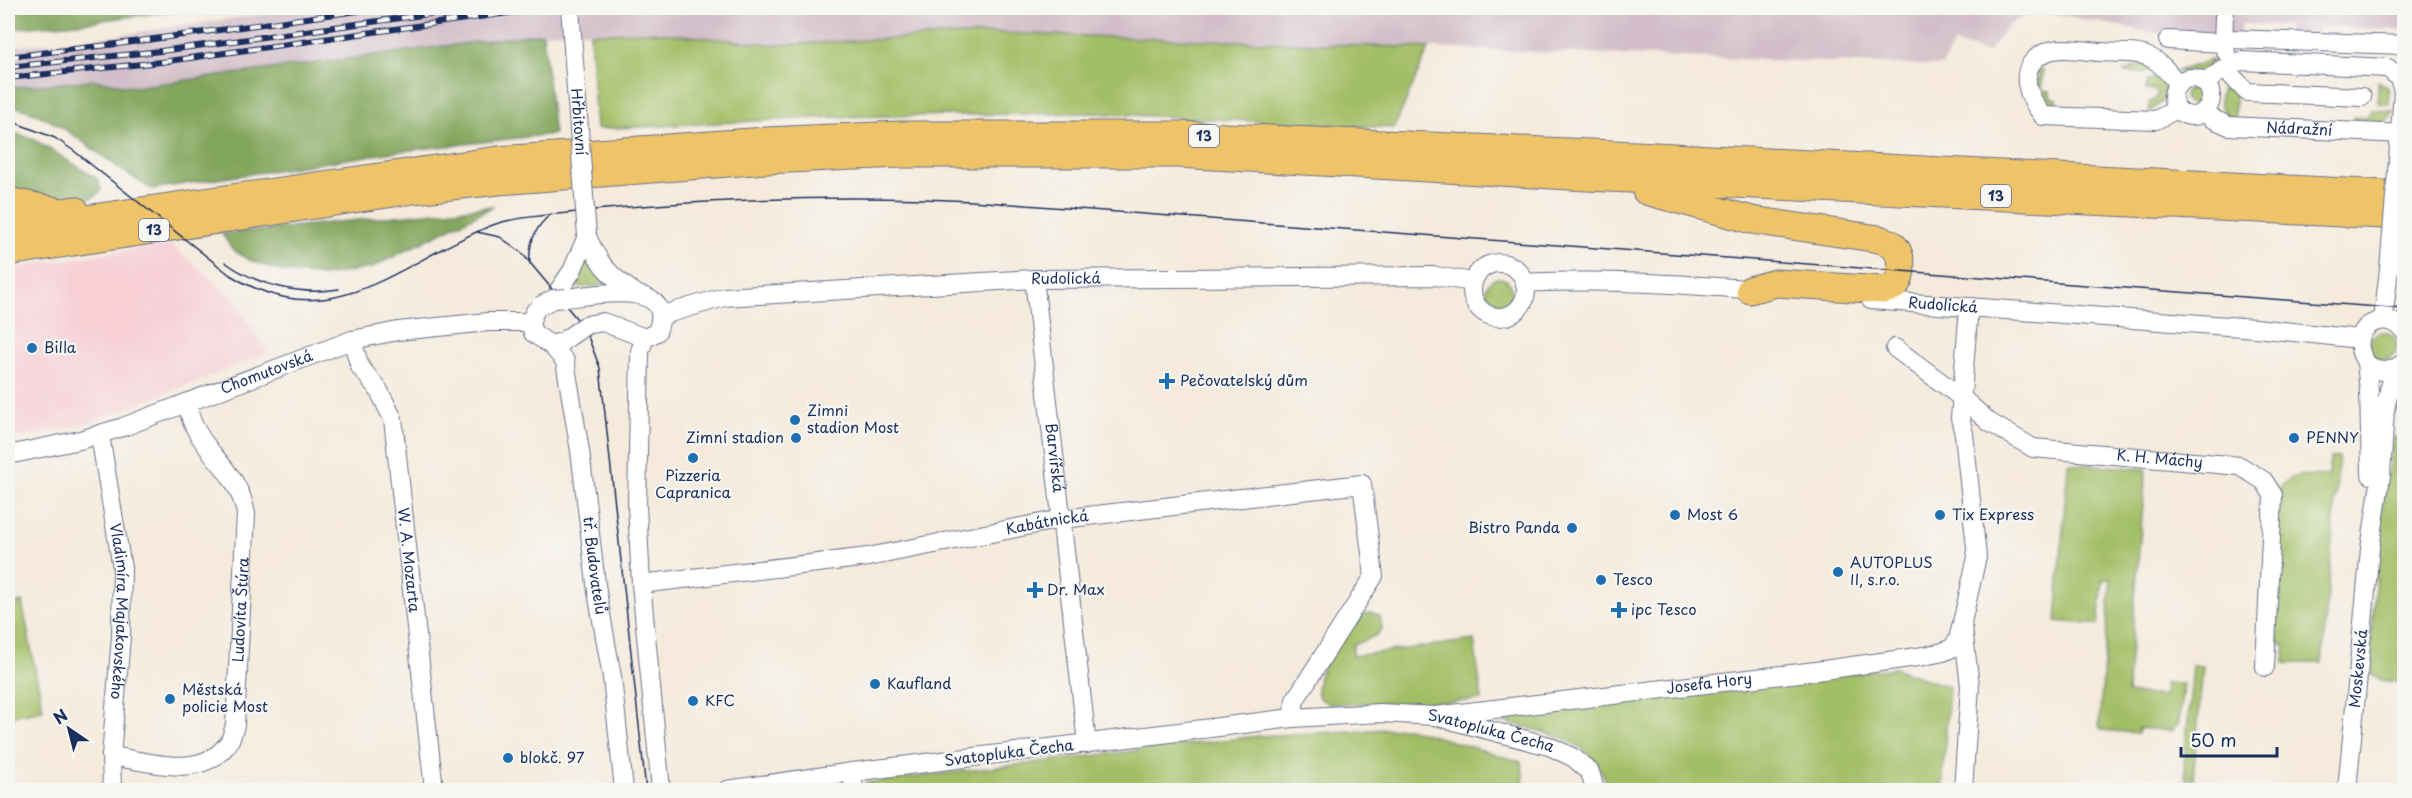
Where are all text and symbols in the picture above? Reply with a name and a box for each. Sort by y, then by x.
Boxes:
street label: Hřbitovní [566,87,594,157]
street label: Nádražní [2266,115,2334,141]
road number: 13 [1189,125,1219,147]
road number: 13 [1981,185,2011,207]
road number: 13 [139,219,169,241]
street label: Rudolická [1031,265,1102,289]
street label: Rudolická [1907,290,1979,318]
place label: Billa [44,335,77,358]
marker: Billa [25,341,39,355]
street label: Chomutovská [217,343,316,399]
place label: Pečovatelský dům [1180,368,1308,391]
marker: Pečovatelský dům [1158,372,1176,390]
place label: Zimni stadion Most [807,398,899,438]
marker: Zimni stadion Most [788,413,802,427]
street label: Barvířská [1041,422,1071,494]
place label: Zimní stadion [686,425,784,448]
place label: PENNY [2306,425,2359,448]
marker: Zimní stadion [789,431,803,445]
marker: PENNY [2287,431,2301,445]
street label: K. H. Máchy [2116,442,2204,473]
marker: Pizzeria Capranica [686,451,700,465]
place label: Pizzeria Capranica [655,463,732,503]
place label: Most 6 [1687,502,1738,525]
place label: Tix Express [1952,502,2034,525]
street label: Kabátnická [1003,503,1090,540]
street label: W. A. Mozarta [393,506,427,614]
marker: Most 6 [1668,508,1682,522]
marker: Tix Express [1933,508,1947,522]
street label: tř. Budovatelů [578,515,614,616]
place label: Bistro Panda [1468,515,1561,538]
street label: Vladimíra Majakovského [105,521,136,701]
marker: Bistro Panda [1565,521,1579,535]
place label: AUTOPLUS II, s.r.o. [1850,550,1933,590]
street label: Ludovíta Štúra [225,556,254,663]
marker: AUTOPLUS II, s.r.o. [1831,565,1845,579]
place label: Tesco [1613,567,1653,590]
marker: Tesco [1594,573,1608,587]
place label: Dr. Max [1047,577,1105,600]
marker: Dr. Max [1028,583,1042,597]
place label: ipc Tesco [1631,597,1697,620]
marker: ipc Tesco [1612,603,1626,617]
street label: Moskevská [2342,627,2372,709]
street label: Josefa Hory [1665,666,1753,699]
place label: Kaufland [887,671,951,694]
place label: Městská policie Most [182,677,268,717]
marker: Kaufland [868,677,882,691]
place label: KFC [705,688,735,711]
marker: Městská policie Most [163,692,177,706]
marker: KFC [686,694,700,708]
north arrow [39,699,99,759]
text: N [48,702,72,729]
street label: Svatopluka Čecha [1427,703,1560,757]
scale bar [2181,720,2277,758]
text: 50 m [2190,726,2237,753]
street label: Svatopluka Čecha [943,732,1075,771]
place label: blokč. 97 [520,745,585,768]
marker: blokč. 97 [501,751,515,765]

